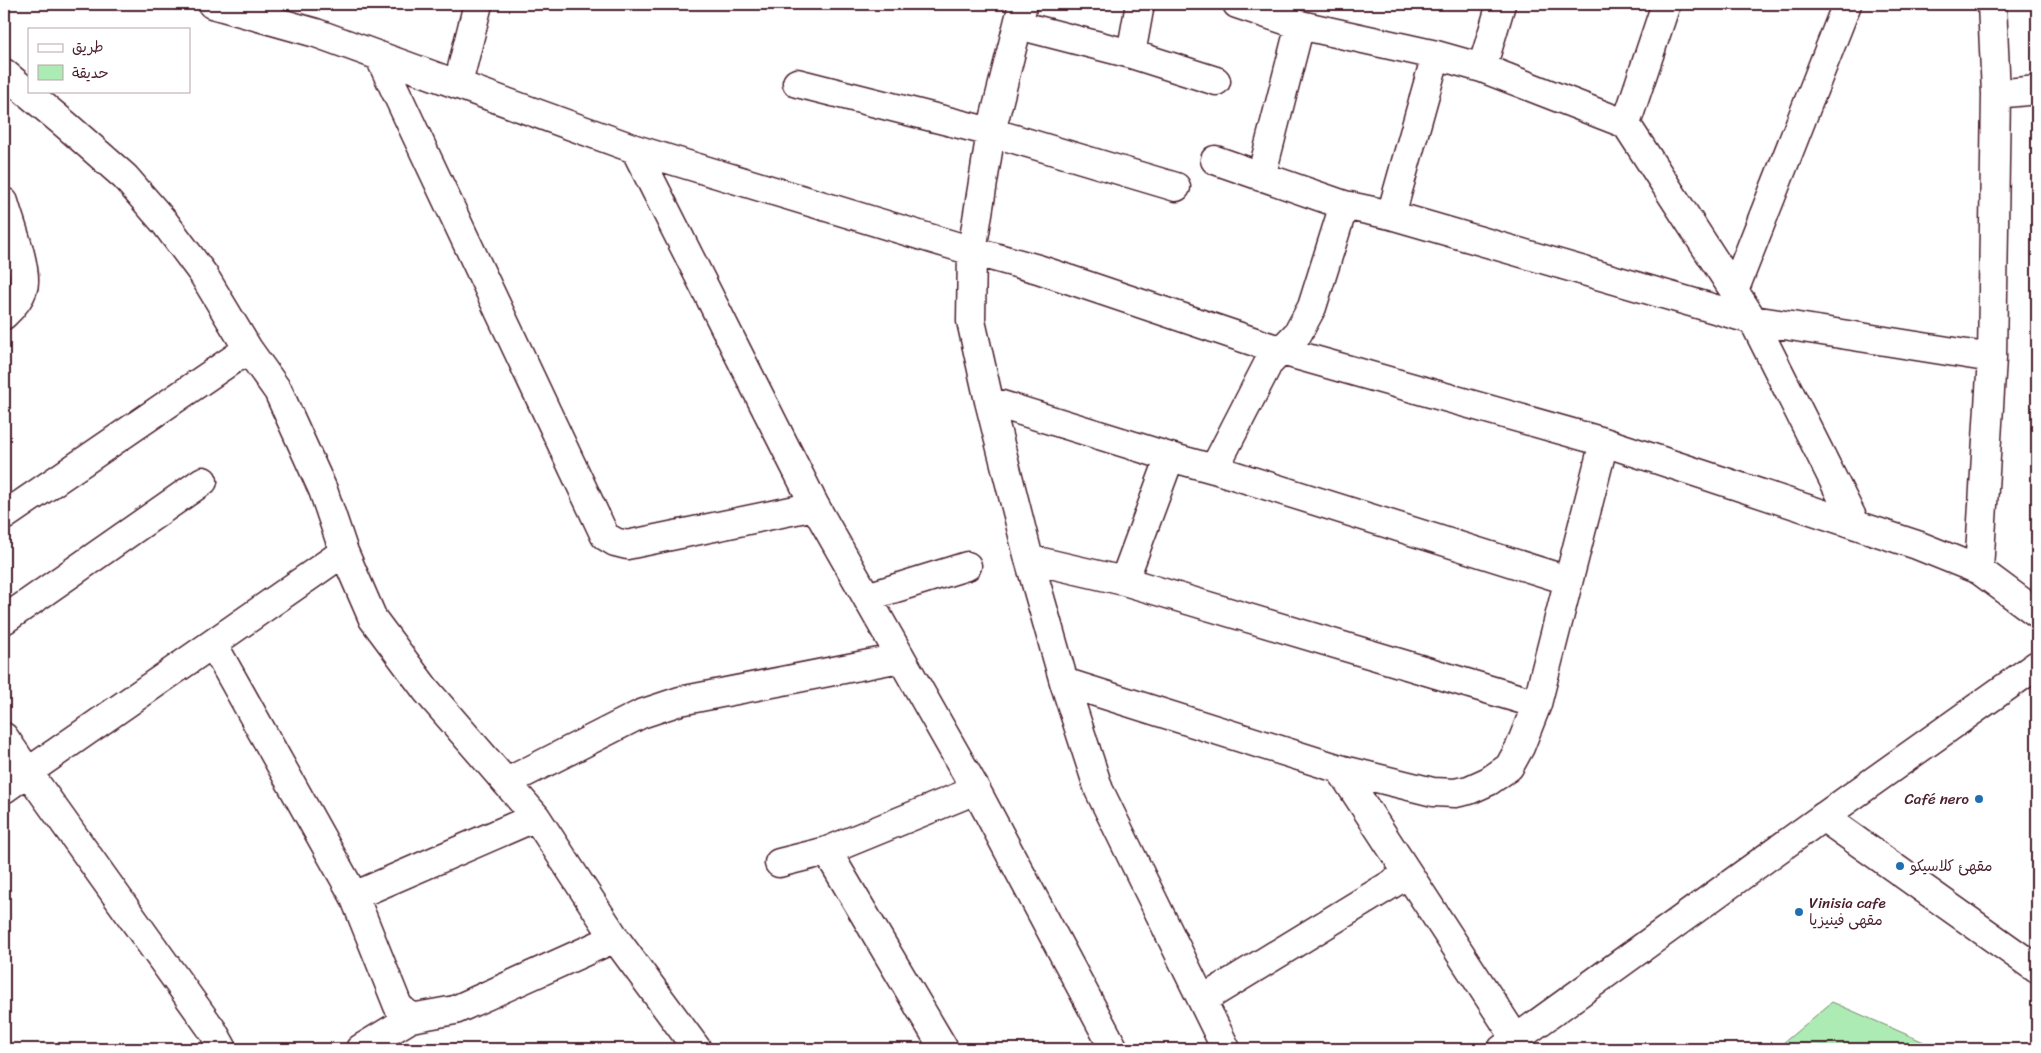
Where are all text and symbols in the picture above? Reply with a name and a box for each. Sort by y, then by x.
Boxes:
legend [28,28,190,92]
text: طريق [72,34,104,60]
text: حديقة [72,60,109,86]
place label: Café nero [1904,786,1970,812]
marker: Café nero [1973,793,1985,805]
place label: مقهئ كلاسيكو [1909,853,1993,879]
marker: مقهئ كلاسيكو [1894,860,1906,872]
place label: Vinisia cafe مقهى فينيزيا [1809,890,1886,933]
marker: Vinisia cafe مقهى فينيزيا [1793,906,1805,918]

